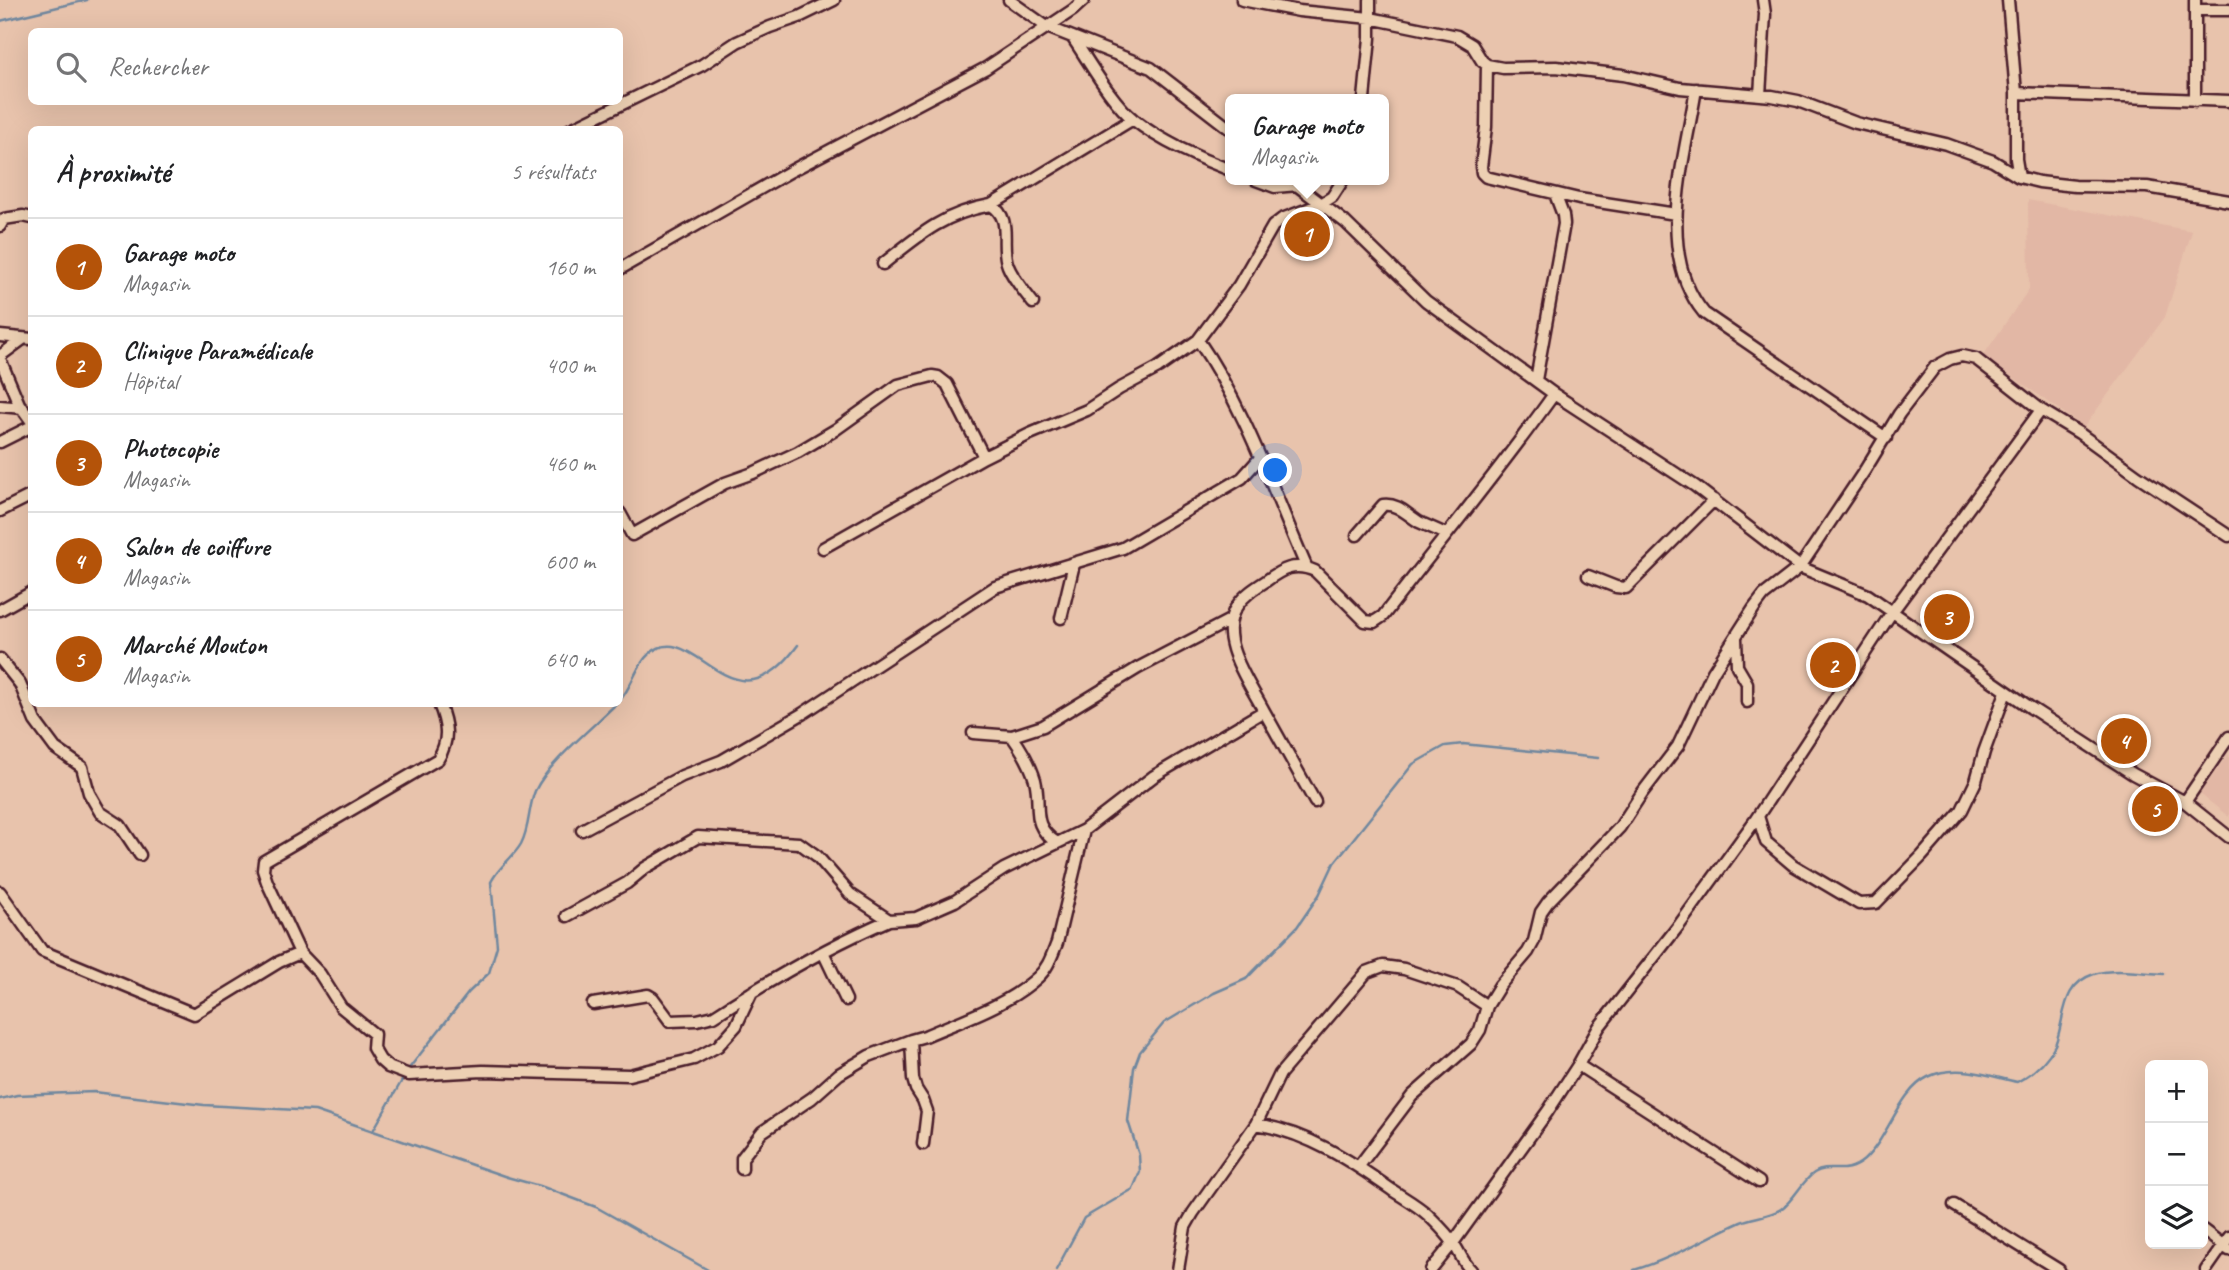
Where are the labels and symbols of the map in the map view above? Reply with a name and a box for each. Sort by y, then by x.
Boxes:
pin: 1 [1284,208,1330,260]
your location [1258,453,1292,487]
pin: 3 [1924,591,1970,643]
pin: 2 [1810,639,1856,691]
pin: 4 [2101,715,2147,767]
pin: 5 [2132,783,2178,835]

